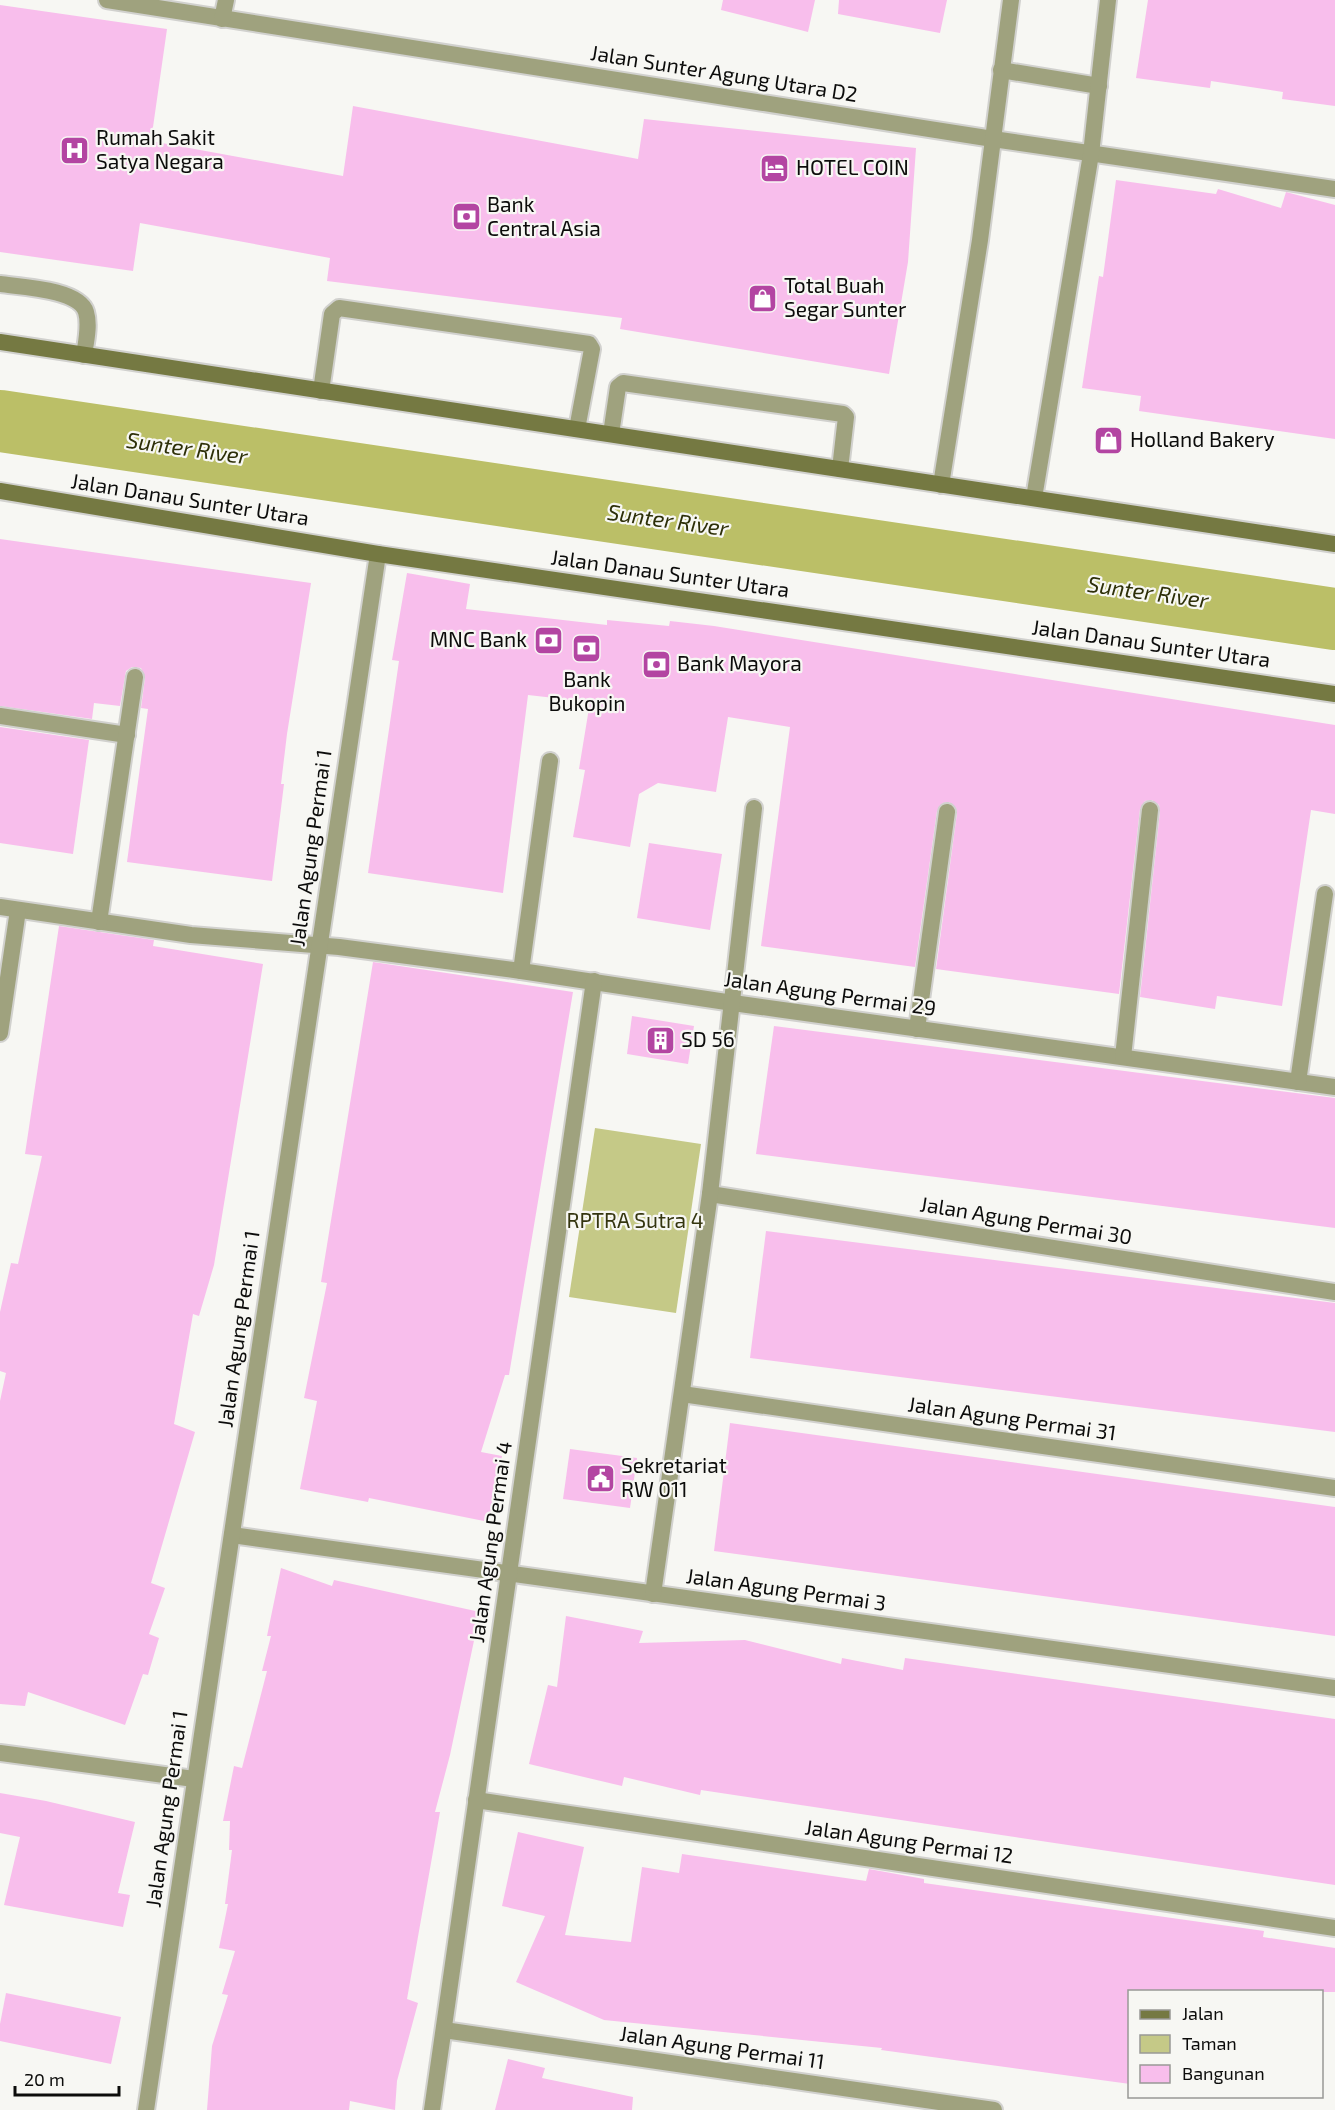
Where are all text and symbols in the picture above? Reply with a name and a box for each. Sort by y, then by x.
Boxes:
street label: Jalan Sunter Agung Utara D2 [589,39,860,106]
place label: Rumah Sakit Satya Negara [96,124,224,173]
hospital icon: Rumah Sakit Satya Negara [59,134,91,166]
hotel icon: HOTEL COIN [759,152,791,184]
place label: HOTEL COIN [796,154,909,179]
place label: Bank Central Asia [487,191,601,240]
bank icon: Bank Central Asia [450,201,482,233]
place label: Total Buah Segar Sunter [784,272,907,321]
shop icon: Total Buah Segar Sunter [747,282,779,314]
shop icon: Holland Bakery [1093,424,1125,456]
water label: Sunter River [125,426,251,469]
place label: Holland Bakery [1130,426,1275,451]
street label: Jalan Danau Sunter Utara [69,467,311,530]
water label: Sunter River [606,498,732,541]
street label: Jalan Danau Sunter Utara [549,543,791,602]
water label: Sunter River [1086,570,1212,613]
street label: Jalan Danau Sunter Utara [1030,613,1272,672]
bank icon: MNC Bank [532,624,564,656]
place label: MNC Bank [430,626,527,651]
bank icon: Bank Bukopin [571,633,603,665]
bank icon: Bank Mayora [640,648,672,680]
place label: Bank Mayora [677,650,802,675]
place label: Bank Bukopin [549,666,625,715]
street label: Jalan Agung Permai 1 [283,748,336,948]
street label: Jalan Agung Permai 29 [723,965,938,1020]
building icon: SD 56 [644,1024,676,1056]
place label: SD 56 [681,1026,735,1051]
street label: Jalan Agung Permai 30 [918,1190,1134,1249]
park label: RPTRA Sutra 4 [566,1207,704,1232]
street label: Jalan Agung Permai 1 [211,1229,264,1429]
street label: Jalan Agung Permai 31 [906,1391,1118,1445]
street label: Jalan Agung Permai 4 [463,1440,516,1644]
place label: Sekretariat RW 011 [621,1452,727,1501]
public building icon: Sekretariat RW 011 [584,1462,616,1494]
street label: Jalan Agung Permai 3 [685,1562,888,1615]
street label: Jalan Agung Permai 1 [139,1709,192,1909]
street label: Jalan Agung Permai 12 [803,1814,1015,1868]
legend [1128,1990,1323,2098]
text: Jalan [1182,2002,1224,2024]
street label: Jalan Agung Permai 11 [618,2020,826,2073]
text: Taman [1182,2032,1237,2054]
scale bar [15,2059,118,2097]
text: Bangunan [1182,2062,1265,2084]
text: 20 m [24,2068,65,2090]

